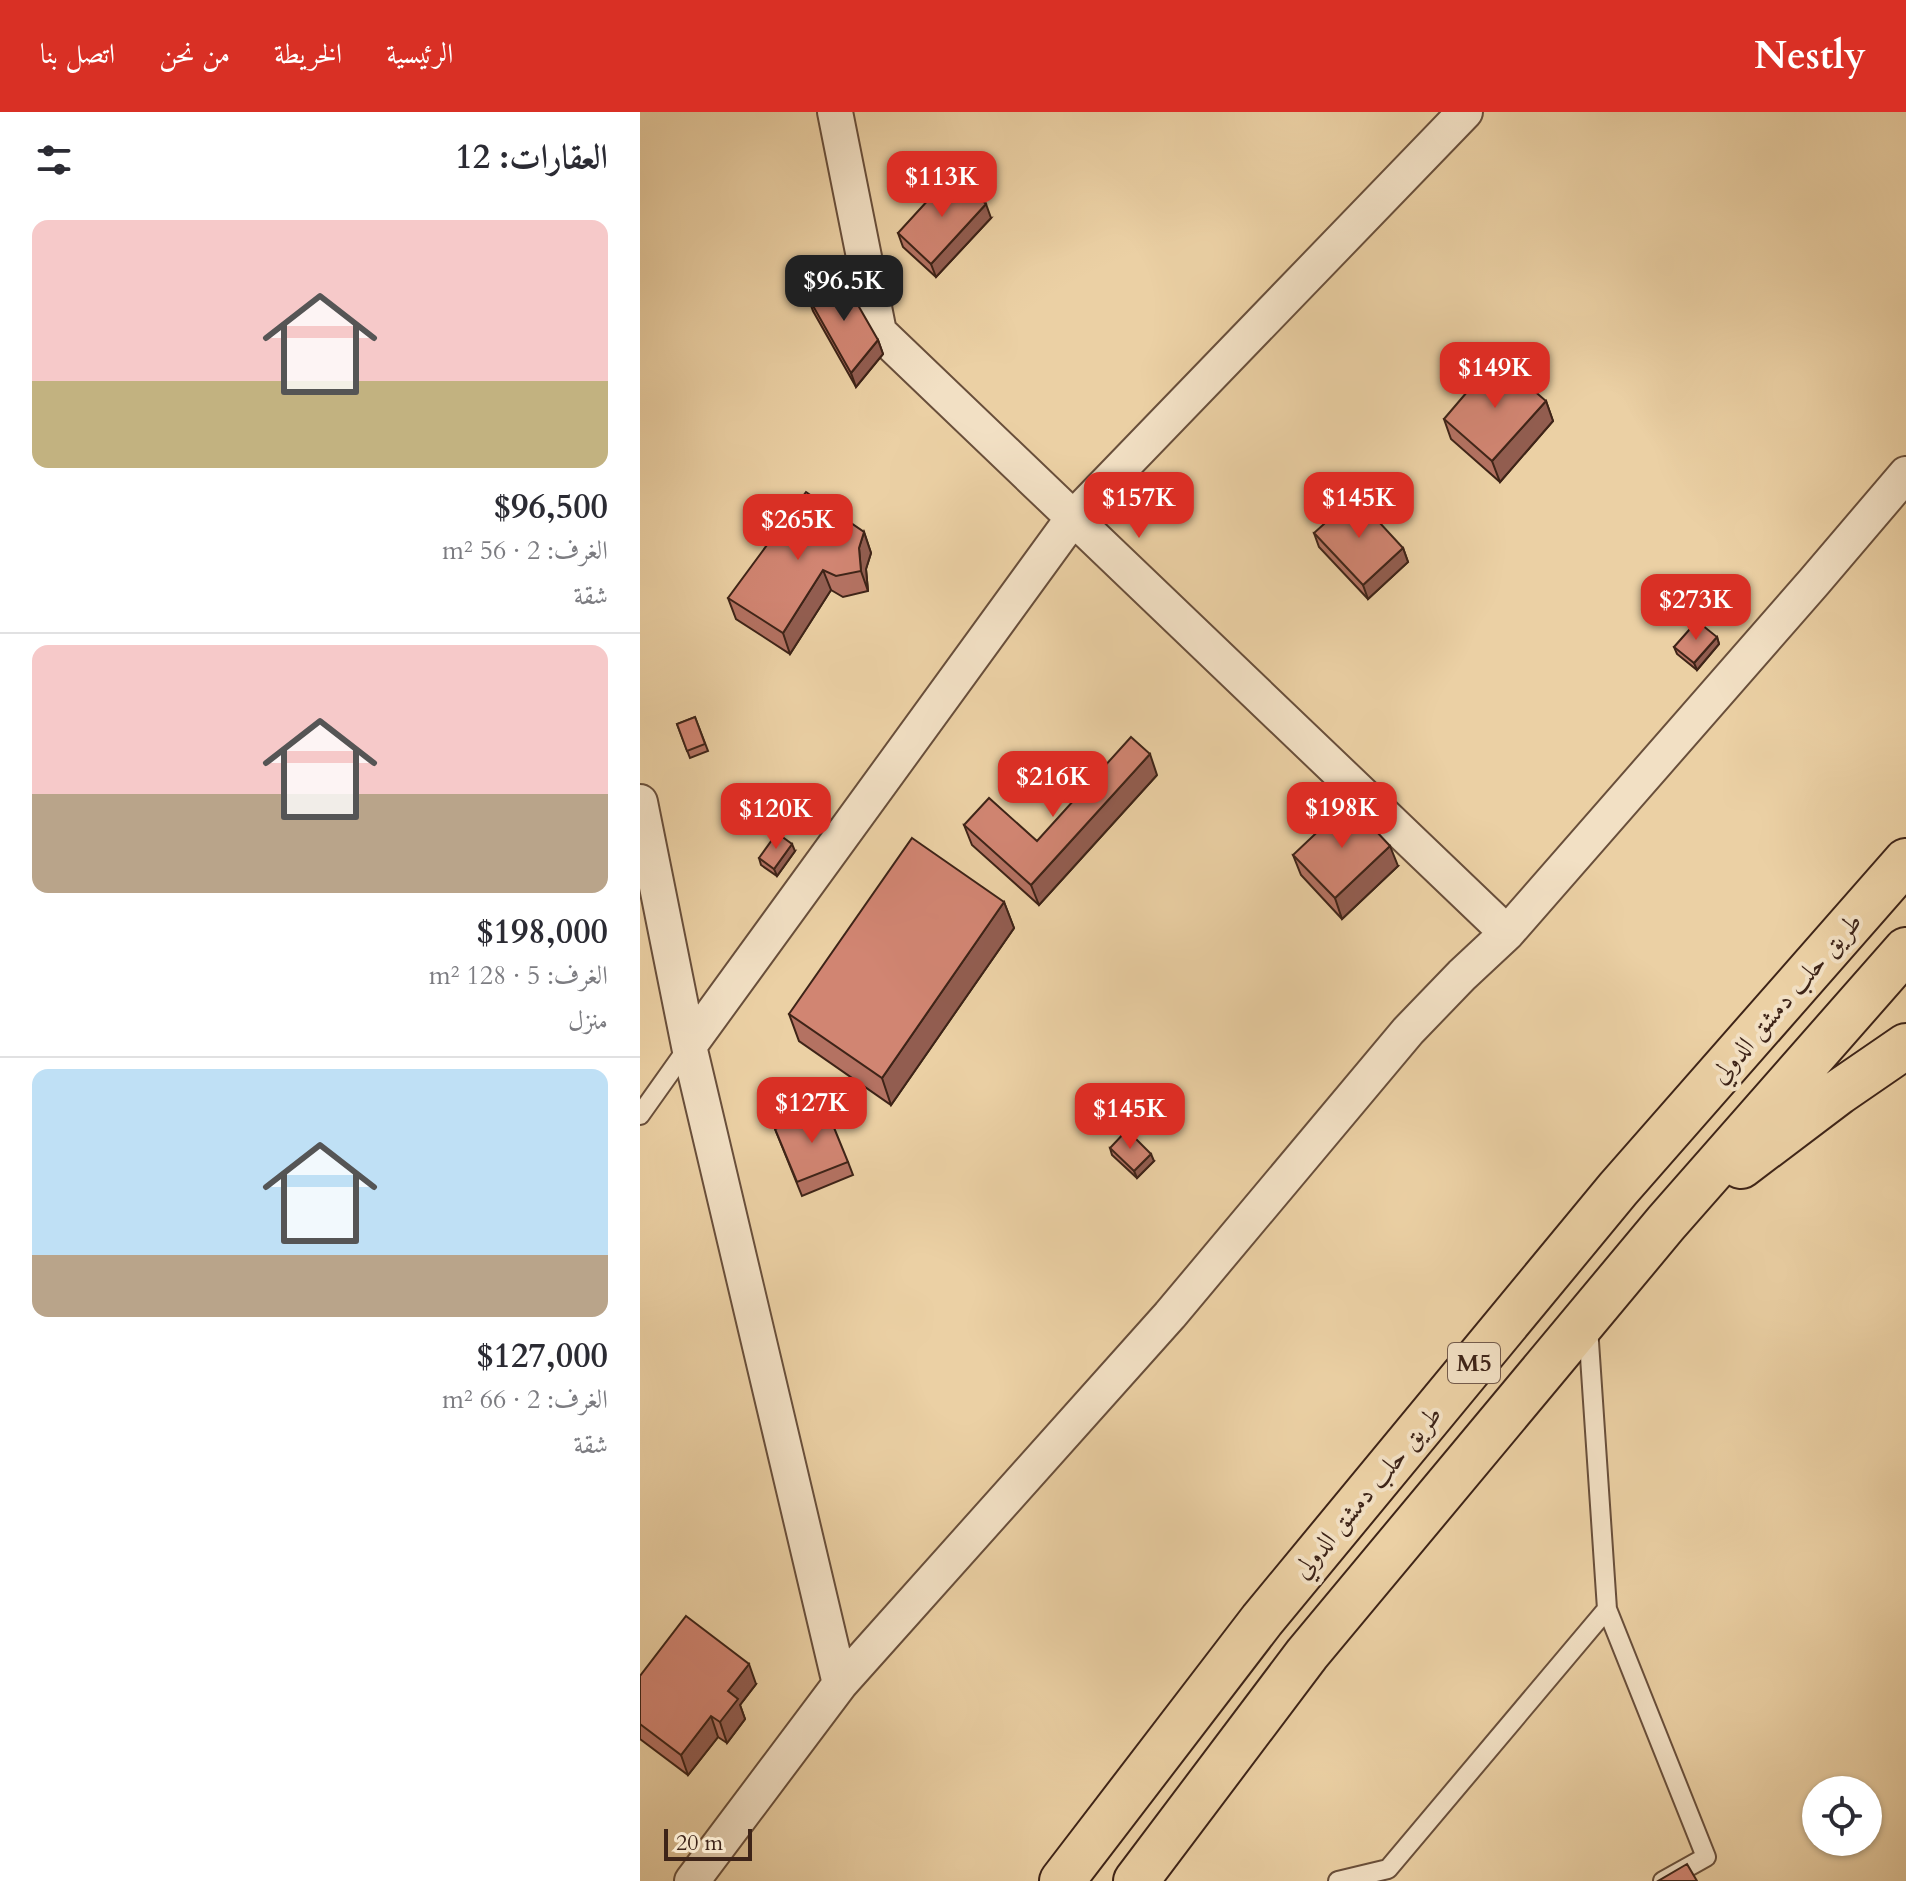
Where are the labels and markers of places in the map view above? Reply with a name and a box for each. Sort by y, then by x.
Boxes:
pin: $113K [886,151,998,219]
pin: $96.5K [779,255,909,323]
pin: $149K [1439,342,1551,410]
pin: $157K [1083,472,1195,540]
pin: $145K [1303,472,1415,540]
pin: $265K [742,494,854,562]
pin: $273K [1640,574,1752,642]
pin: $216K [997,751,1109,819]
pin: $198K [1286,782,1398,850]
pin: $120K [720,783,832,851]
pin: $127K [756,1077,868,1145]
pin: $145K [1074,1083,1186,1151]

